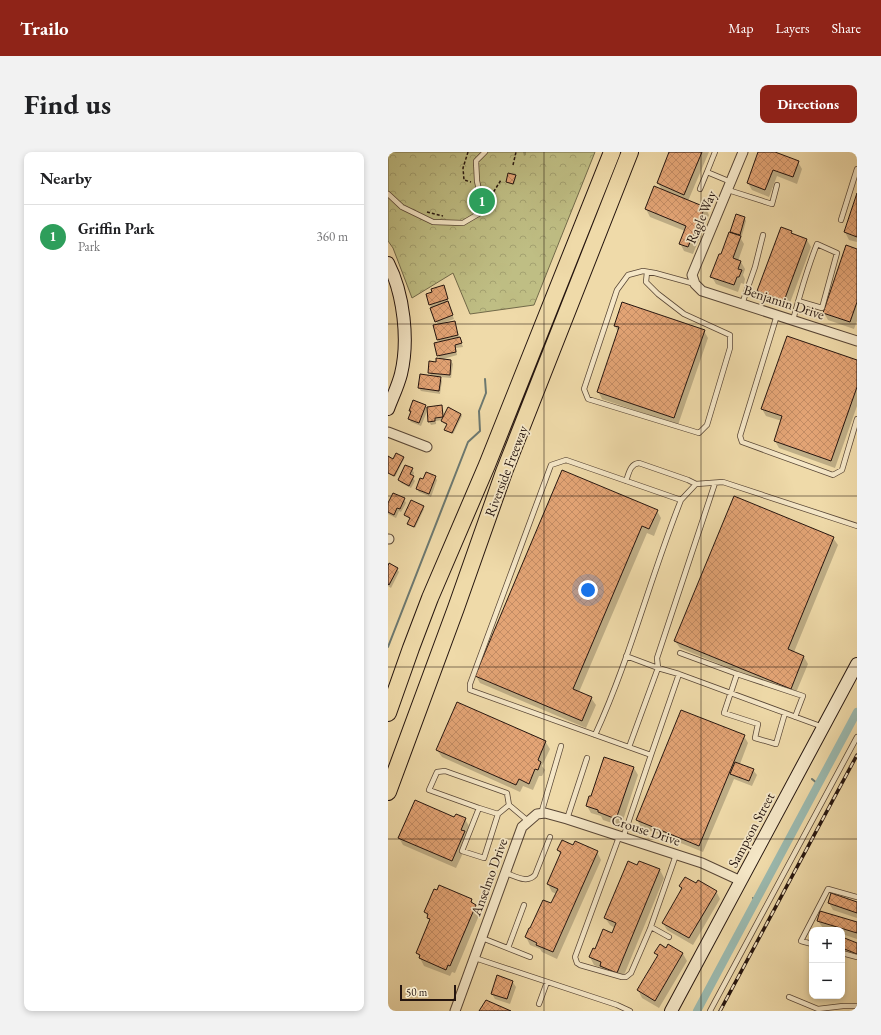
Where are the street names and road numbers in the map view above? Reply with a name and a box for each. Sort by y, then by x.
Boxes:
street label: Ragle Way [682,187,721,246]
street label: Benjamin Drive [741,280,827,324]
street label: Riverside Freeway [480,422,532,519]
street label: Sampson Street [724,789,779,871]
street label: Crouse Drive [609,810,683,850]
street label: Anselmo Drive [466,835,511,919]

